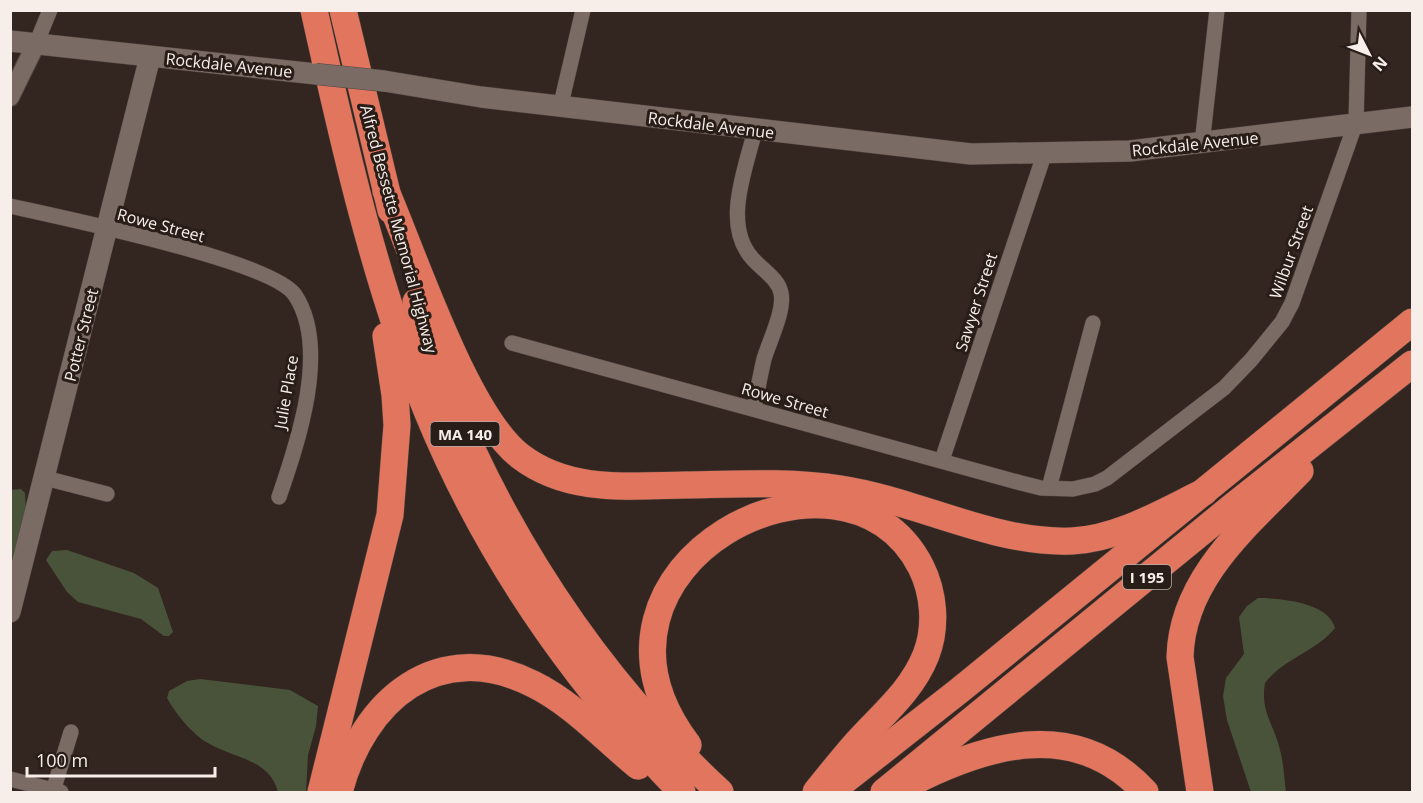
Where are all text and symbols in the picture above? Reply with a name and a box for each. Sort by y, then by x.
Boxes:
north arrow [1339,24,1399,84]
street label: Rockdale Avenue [165,47,293,83]
text: N [1368,52,1393,76]
street label: Alfred Bessette Memorial Highway [355,102,443,357]
street label: Rockdale Avenue [647,106,775,144]
street label: Rockdale Avenue [1131,126,1259,162]
street label: Wilbur Street [1264,202,1318,302]
street label: Rowe Street [115,203,207,247]
street label: Sawyer Street [950,250,1002,354]
street label: Potter Street [59,286,103,384]
street label: Julie Place [268,353,303,433]
street label: Rowe Street [739,377,831,423]
road number: MA 140 [430,422,500,446]
road number: I 195 [1123,565,1171,589]
scale bar [27,740,214,778]
text: 100 m [36,748,88,772]

